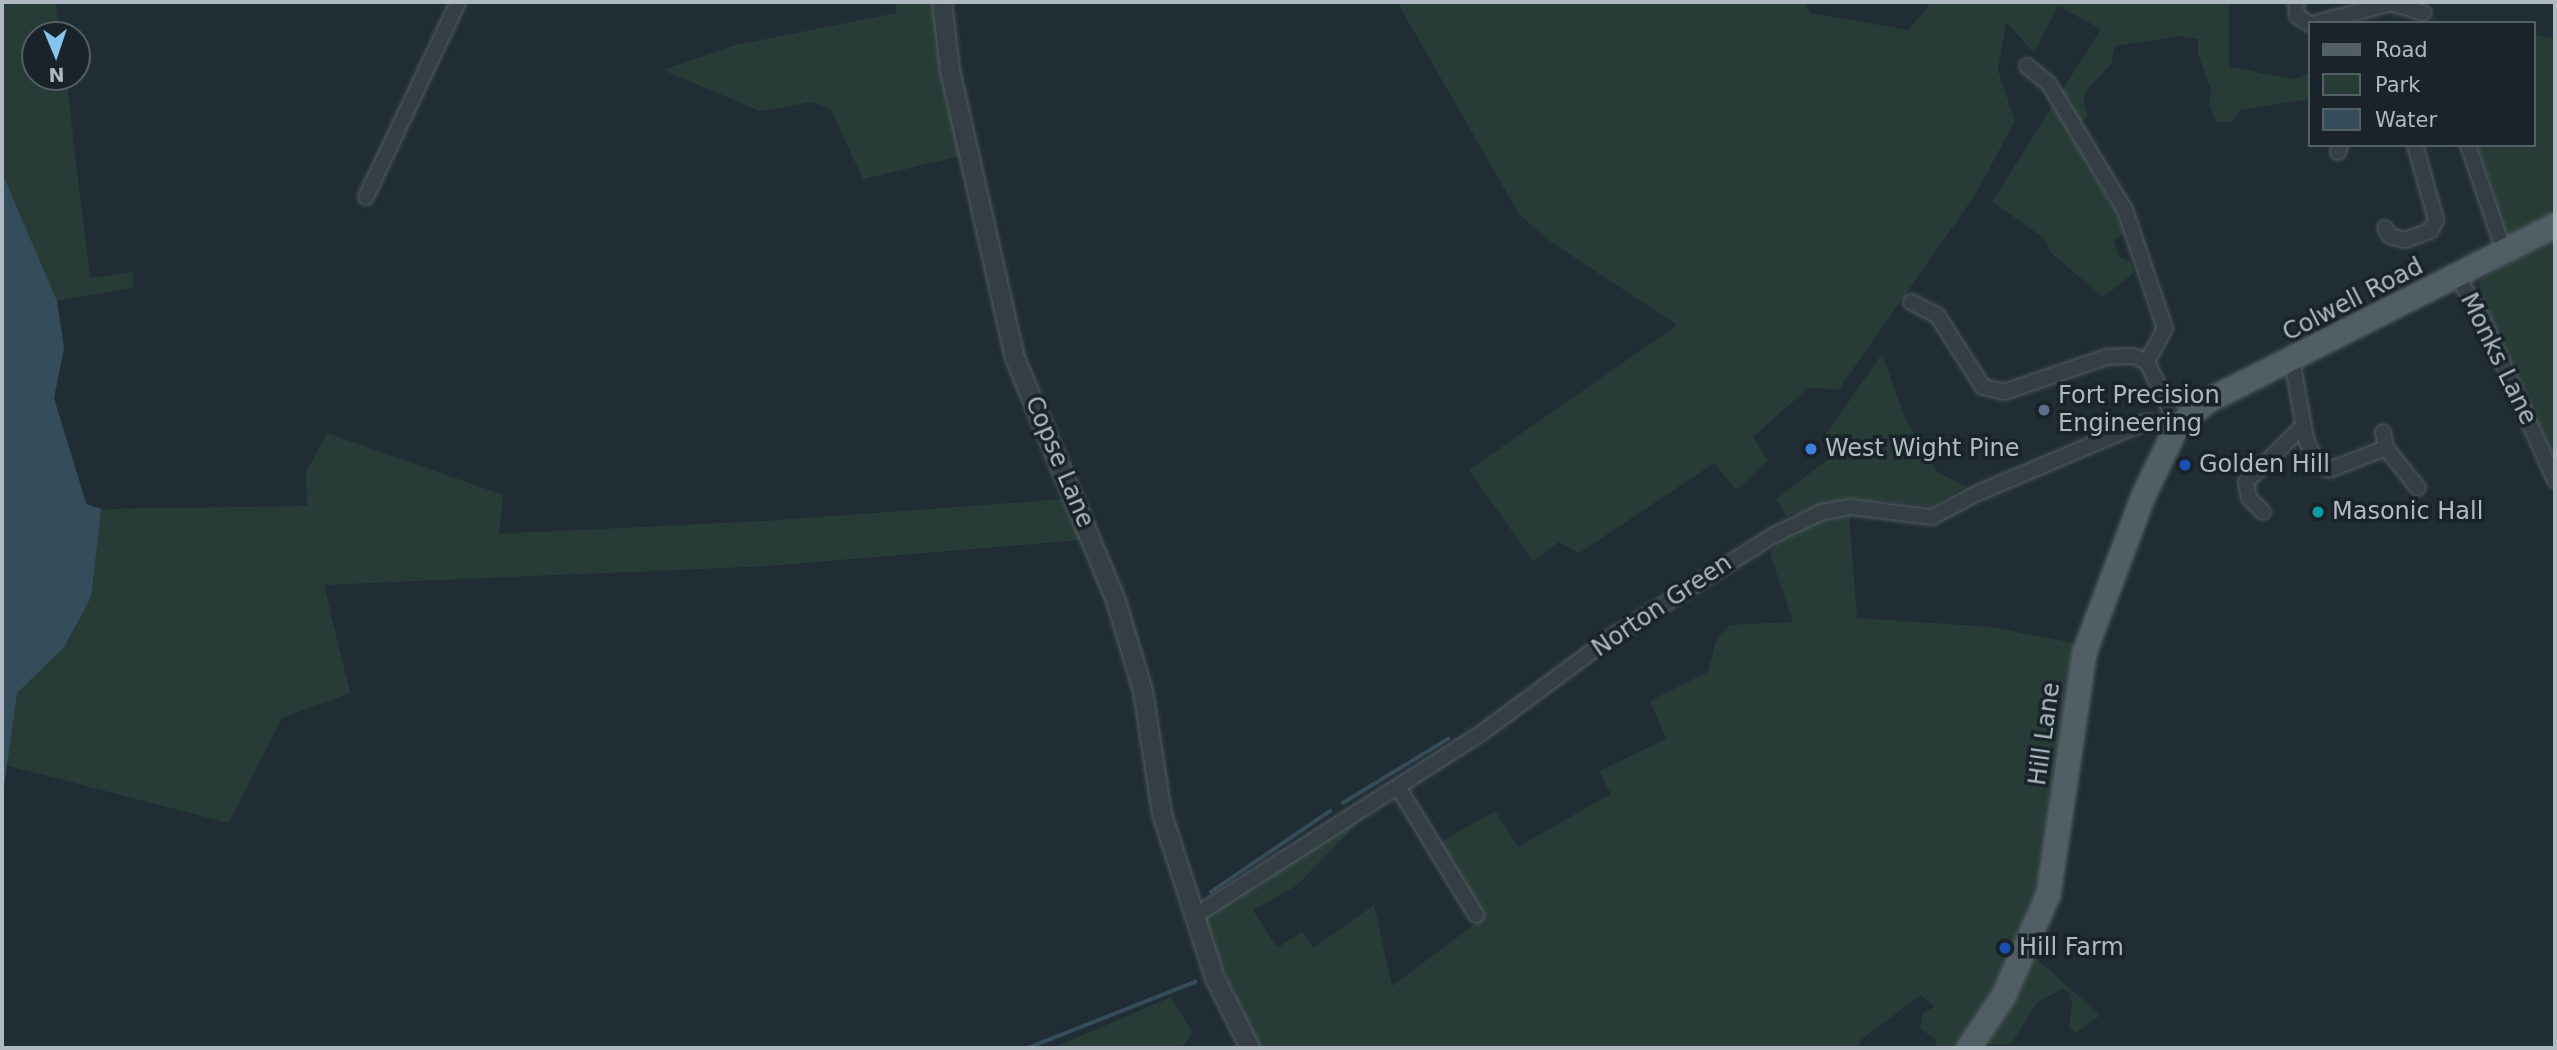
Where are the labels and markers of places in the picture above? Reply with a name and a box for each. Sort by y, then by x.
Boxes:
place label: Fort Precision Engineering [2058,382,2220,438]
marker: Fort Precision Engineering [2036,402,2052,418]
place label: West Wight Pine [1825,435,2020,463]
marker: West Wight Pine [1803,441,1819,457]
place label: Golden Hill [2199,451,2330,479]
marker: Golden Hill [2177,457,2193,473]
place label: Masonic Hall [2332,498,2483,526]
marker: Masonic Hall [2310,504,2326,520]
place label: Hill Farm [2019,934,2124,962]
marker: Hill Farm [1997,940,2013,956]

